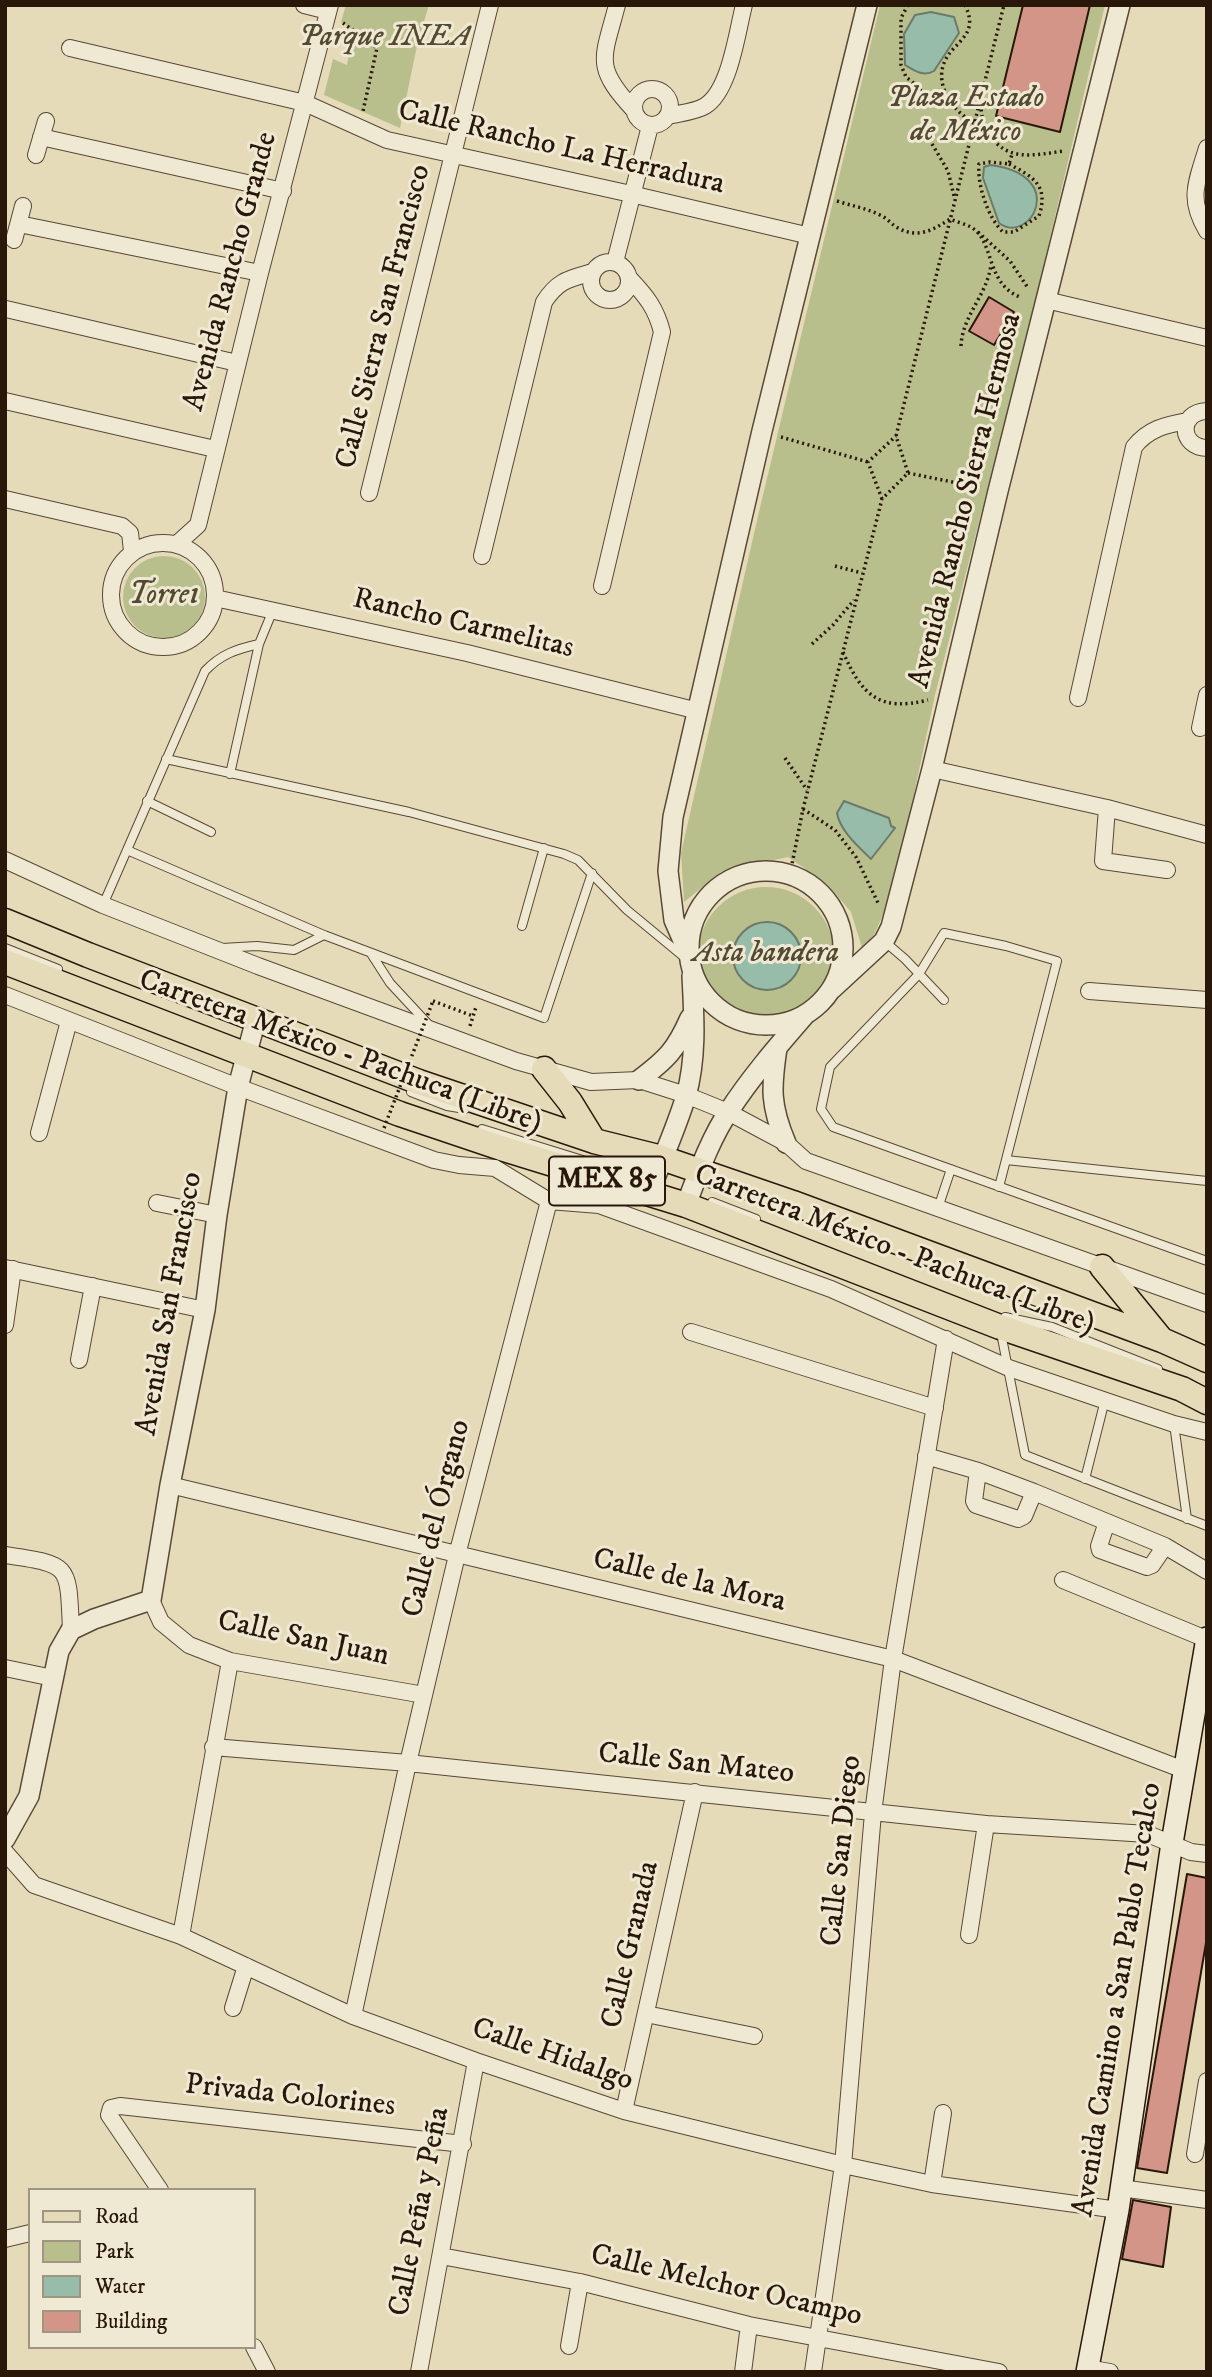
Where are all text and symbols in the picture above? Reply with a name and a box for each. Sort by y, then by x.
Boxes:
park label: Parque INEA [299,21,471,57]
park label: Plaza Estado de México [887,82,1045,152]
street label: Calle Rancho La Herradura [394,94,728,204]
street label: Avenida Rancho Grande [177,129,287,415]
street label: Calle Sierra San Francisco [330,161,440,473]
street label: Avenida Rancho Sierra Hermosa [903,310,1031,692]
park label: Torre1 [129,579,199,615]
street label: Rancho Carmelitas [349,582,577,668]
park label: Asta bandera [693,937,839,973]
street label: Carretera México - Pachuca (Libre) [134,963,546,1143]
road number: MEX 85 [549,1156,665,1206]
street label: Carretera México - Pachuca (Libre) [689,1158,1099,1344]
street label: Avenida San Francisco [130,1170,212,1438]
street label: Calle del Órgano [396,1417,480,1621]
street label: Calle de la Mora [589,1542,789,1622]
street label: Calle San Juan [214,1604,392,1676]
street label: Calle San Mateo [596,1737,796,1793]
street label: Calle San Diego [815,1754,871,1948]
street label: Avenida Camino a San Pablo Tecalco [1067,1780,1171,2220]
street label: Calle Granada [595,1858,669,2032]
street label: Calle Hidalgo [467,2012,637,2100]
street label: Privada Colorines [183,2068,397,2126]
street label: Calle Peña y Peña [383,2104,459,2320]
legend [28,2188,256,2349]
text: Road [95,2204,139,2230]
street label: Calle Melchor Ocampo [587,2238,865,2336]
text: Park [95,2239,134,2265]
text: Water [95,2274,145,2300]
text: Building [95,2309,167,2335]

